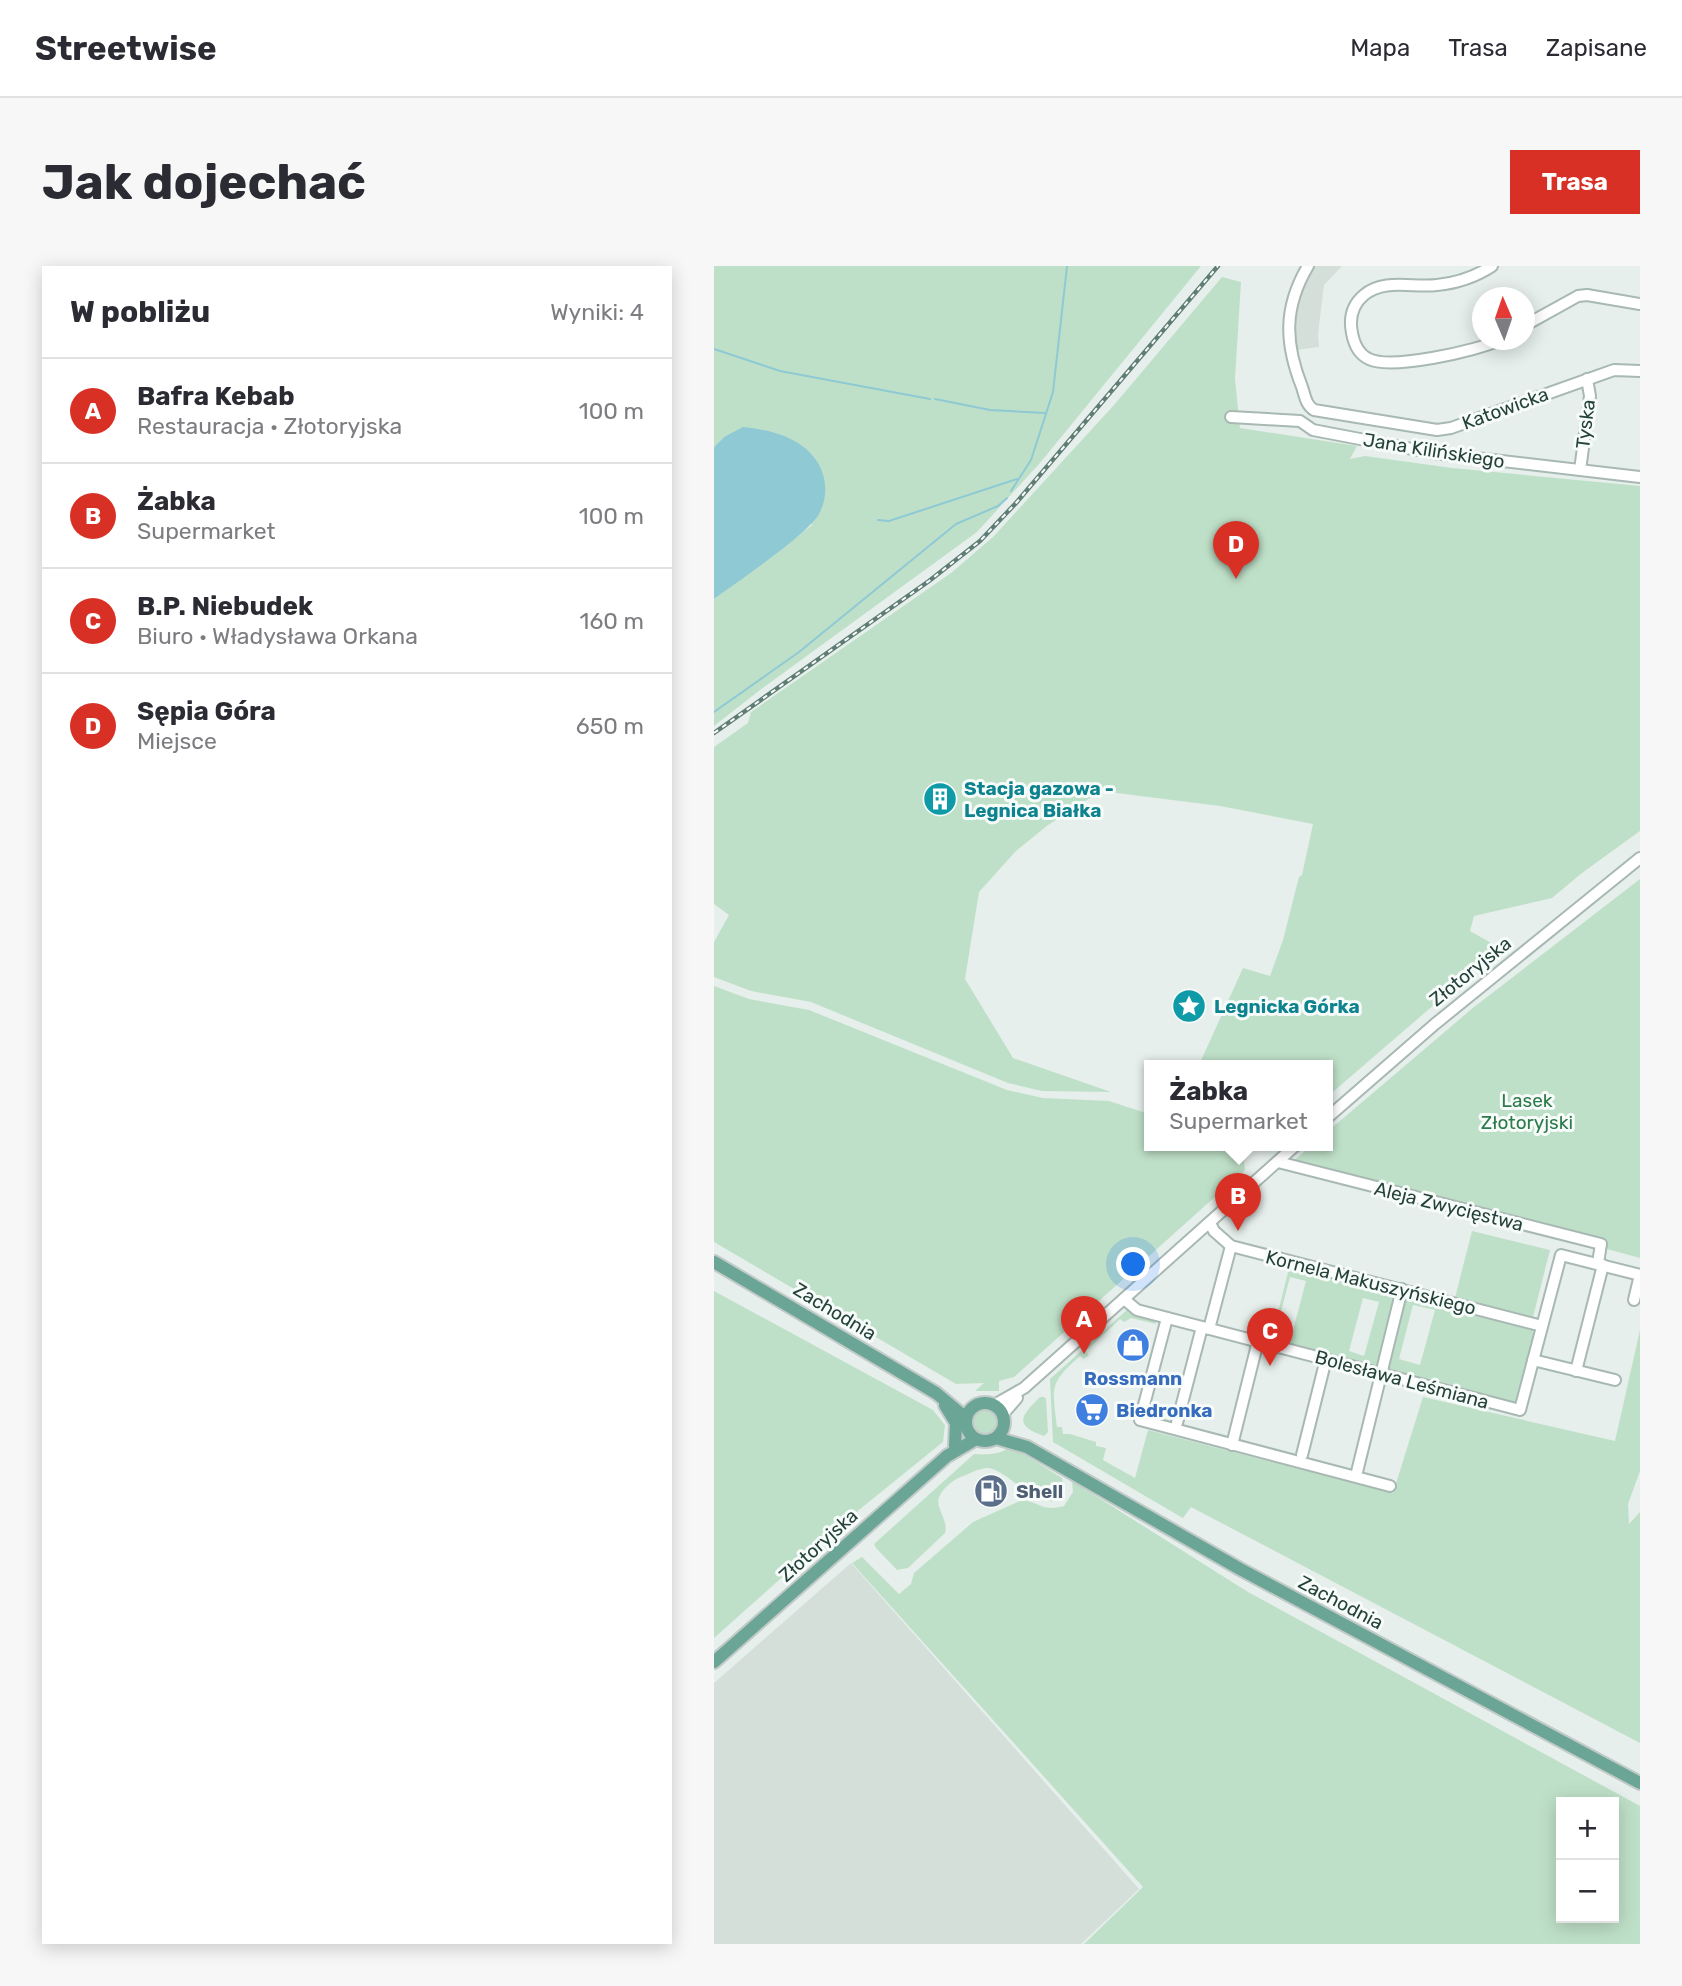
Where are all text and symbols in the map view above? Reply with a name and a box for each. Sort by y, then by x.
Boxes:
text: Streetwise [35,29,217,68]
text: Mapa [1350,34,1410,62]
text: Trasa [1448,34,1508,62]
text: Zapisane [1546,34,1647,62]
button: Trasa [1510,150,1640,214]
text: Jak dojechać [42,153,366,211]
north arrow [1472,287,1535,350]
text: W pobliżu [70,294,210,330]
text: Wyniki: 4 [550,298,644,326]
text: Bafra Kebab [137,381,295,412]
street label: Katowicka [1459,382,1551,435]
text: A [85,397,101,425]
text: 100 m [579,397,644,425]
street label: Tyska [1571,398,1600,450]
text: Restauracja · Złotoryjska [137,412,402,440]
street label: Jana Kilińskiego [1362,428,1506,473]
text: Żabka [137,486,216,517]
text: B [85,502,101,530]
text: 100 m [579,502,644,530]
text: Supermarket [137,517,275,545]
pin: D [1213,521,1259,579]
text: B.P. Niebudek [137,591,313,622]
text: C [85,607,101,635]
text: 160 m [580,607,644,635]
text: Biuro · Władysława Orkana [137,622,418,650]
text: Sępia Góra [137,696,276,727]
text: D [85,712,101,740]
text: 650 m [576,712,644,740]
text: Miejsce [137,727,217,755]
place label: Stacja gazowa - Legnica Białka [964,777,1114,822]
building icon: Stacja gazowa - Legnica Białka [921,780,959,818]
street label: Złotoryjska [1425,932,1516,1011]
place icon: Legnicka Górka [1170,987,1208,1025]
place label: Legnicka Górka [1214,995,1360,1018]
popup [1144,1060,1333,1151]
text: Żabka [1169,1076,1248,1107]
park label: Lasek Złotoryjski [1481,1089,1573,1134]
text: Supermarket [1169,1107,1308,1135]
pin: B [1215,1173,1261,1231]
street label: Aleja Zwycięstwa [1372,1177,1526,1236]
street label: Kornela Makuszyńskiego [1263,1245,1478,1320]
your location [1116,1247,1150,1281]
street label: Zachodnia [789,1278,880,1345]
pin: A [1061,1296,1107,1354]
pin: C [1247,1308,1293,1366]
shop icon: Rossmann [1114,1326,1152,1364]
street label: Bolesława Leśmiana [1312,1345,1491,1414]
place label: Rossmann [1084,1367,1182,1390]
supermarket icon: Biedronka [1073,1391,1111,1429]
place label: Biedronka [1116,1399,1213,1422]
fuel station icon: Shell [972,1472,1010,1510]
place label: Shell [1016,1480,1063,1503]
street label: Złotoryjska [774,1504,862,1587]
street label: Zachodnia [1294,1571,1387,1634]
map controls [1556,1797,1619,1923]
button: + [1556,1797,1619,1860]
button: − [1556,1860,1619,1923]

